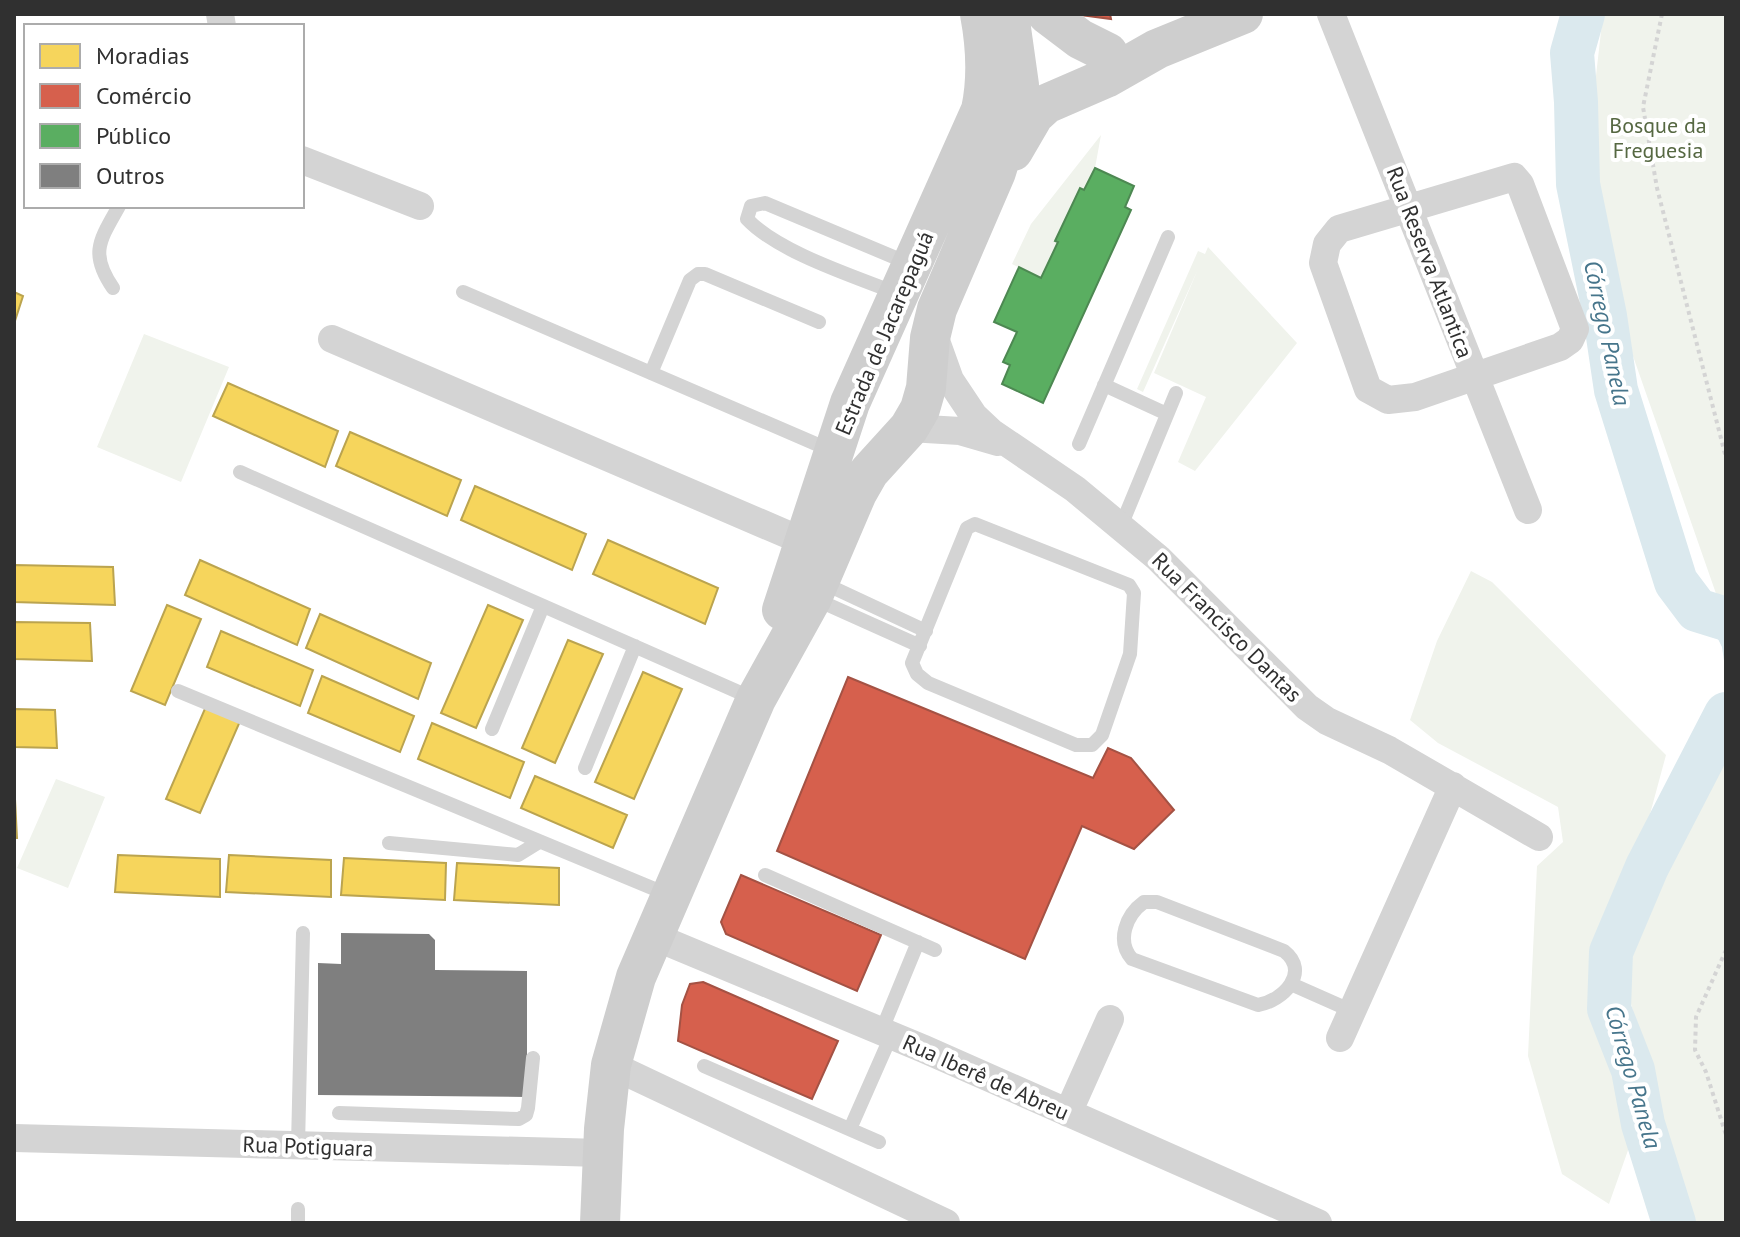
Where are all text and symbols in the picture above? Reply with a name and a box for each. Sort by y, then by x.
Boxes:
legend [24,24,304,208]
text: Moradias [96,40,189,71]
text: Comércio [96,80,192,111]
park label: Bosque da Freguesia [1609,111,1707,164]
text: Público [96,120,171,151]
text: Outros [96,160,165,191]
street label: Rua Reserva Atlantica [1381,162,1479,362]
street label: Estrada de Jacarepaguá [828,227,940,439]
water label: Córrego Panela [1577,257,1638,409]
street label: Rua Francisco Dantas [1146,546,1308,708]
water label: Córrego Panela [1598,1002,1669,1152]
street label: Rua Iberê de Abreu [899,1028,1073,1126]
street label: Rua Potiguara [242,1130,374,1162]

